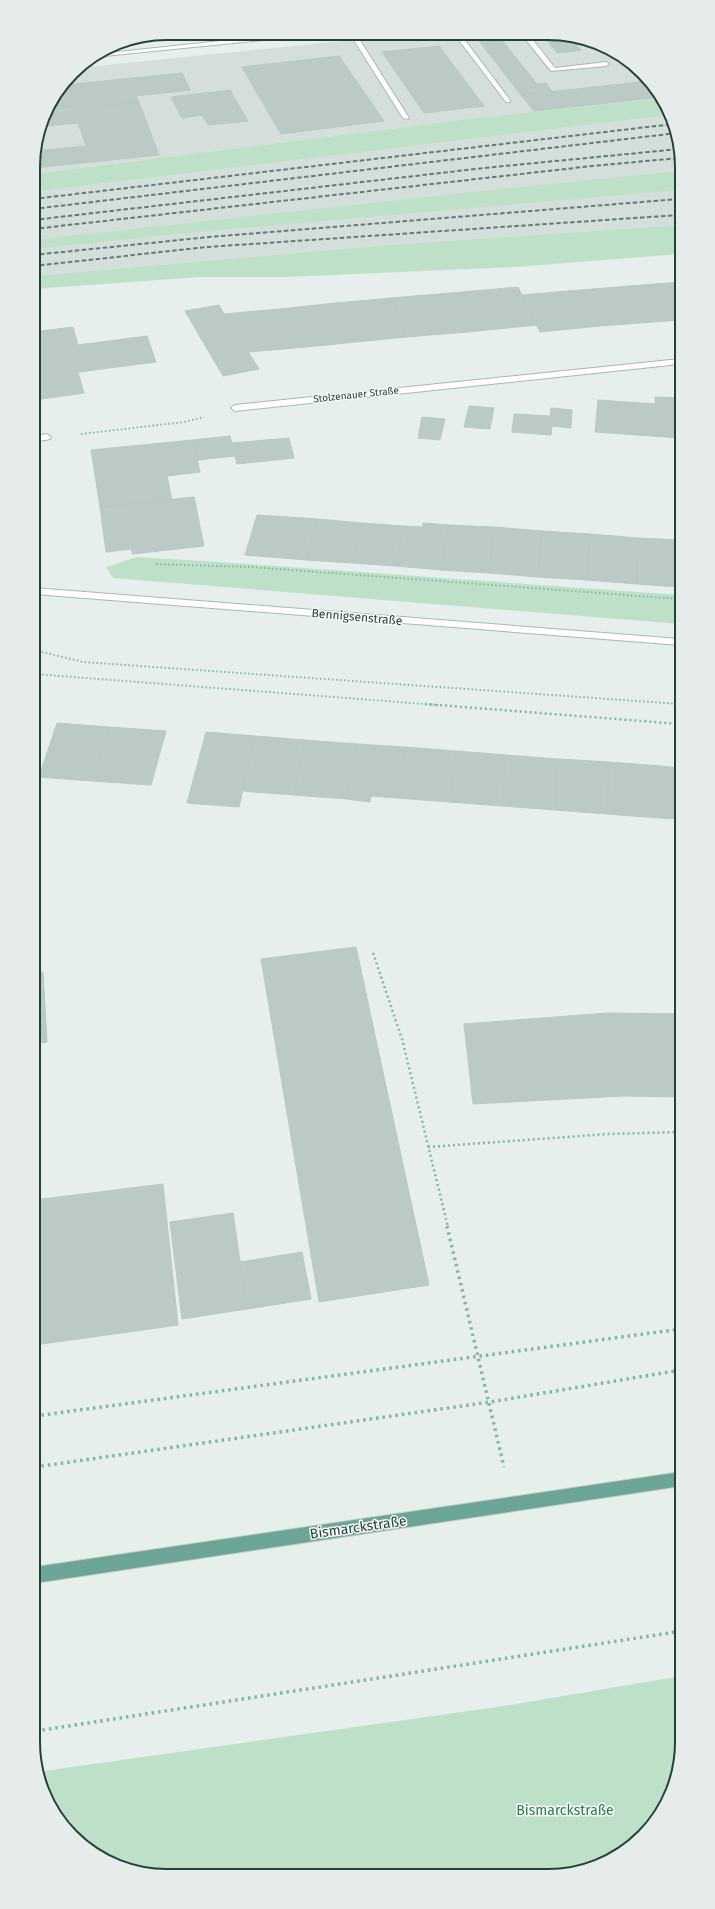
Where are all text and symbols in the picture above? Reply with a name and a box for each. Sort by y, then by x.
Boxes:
street label: Stolzenauer Straße [313,385,399,405]
street label: Bennigsenstraße [311,606,403,628]
street label: Bismarckstraße [309,1512,408,1543]
park label: Bismarckstraße [516,1802,614,1819]

